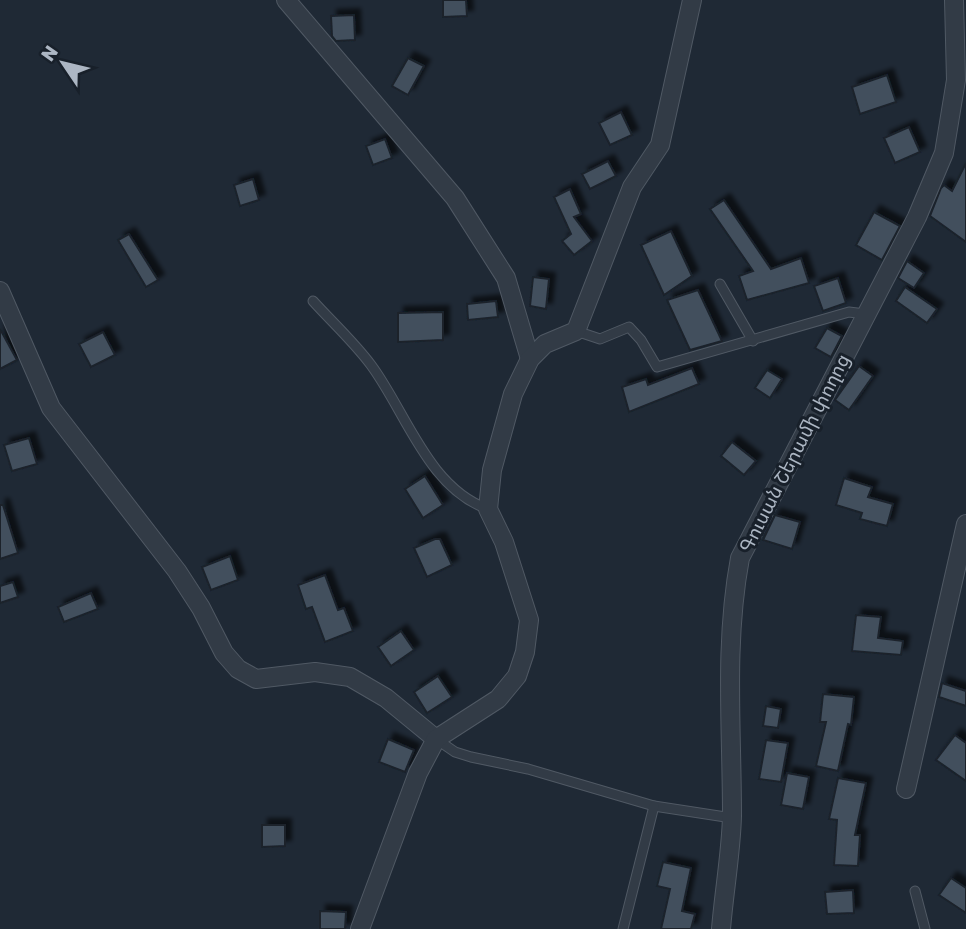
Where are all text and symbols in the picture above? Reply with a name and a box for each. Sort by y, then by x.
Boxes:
north arrow [28,28,98,98]
text: N [36,41,63,66]
street label: Գուսան Շերամի փողոց [734,350,855,556]

